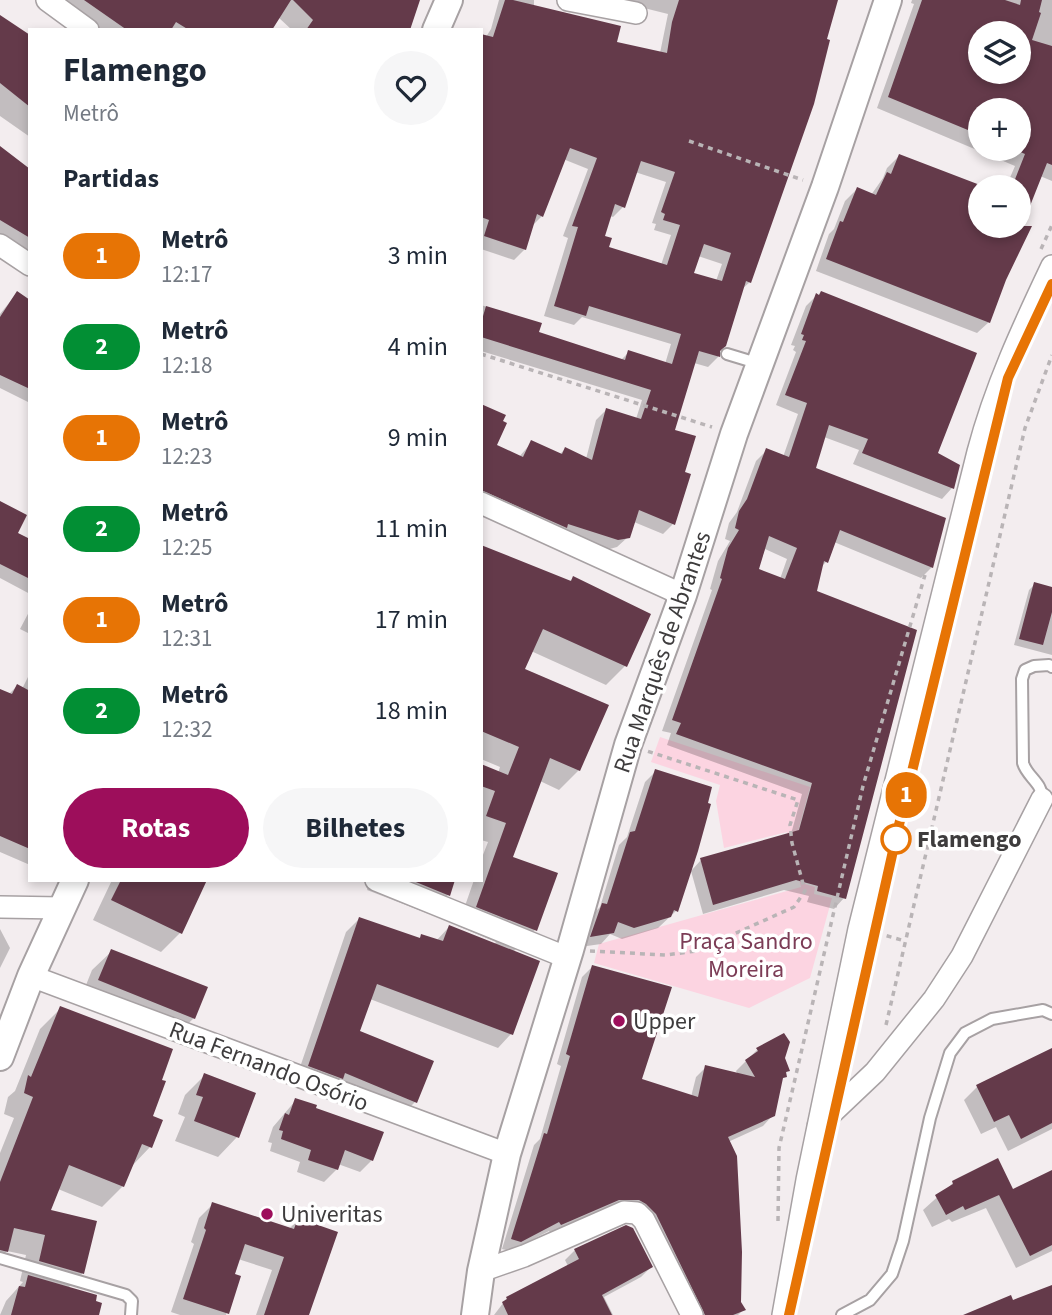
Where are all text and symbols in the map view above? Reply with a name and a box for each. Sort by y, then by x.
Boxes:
map controls [968,21,1031,238]
button: layers [968,21,1031,84]
text: Flamengo [63,47,207,94]
button: heart [374,51,448,125]
text: Metrô [63,97,119,130]
button: + [968,98,1031,161]
text: Partidas [63,160,159,197]
button: − [968,175,1031,238]
text: Metrô [161,221,229,258]
text: 3 min [388,237,448,274]
text: 1 [95,238,108,273]
text: 12:17 [161,258,212,291]
text: Metrô [161,312,229,349]
text: 4 min [388,328,448,365]
text: 2 [95,329,108,364]
text: 12:18 [161,349,212,382]
text: Metrô [161,403,229,440]
text: 9 min [388,419,448,456]
text: 1 [95,420,108,455]
text: 12:23 [161,440,212,473]
text: Metrô [161,494,229,531]
text: 11 min [375,510,448,547]
text: 2 [95,511,108,546]
street label: Rua Marquês de Abrantes [605,527,720,778]
text: 12:25 [161,531,212,564]
text: Metrô [161,585,229,622]
text: 17 min [375,601,448,638]
text: 1 [95,602,108,637]
text: 12:31 [161,622,212,655]
text: Metrô [161,676,229,713]
text: 18 min [375,692,448,729]
text: 2 [95,693,108,728]
text: 12:32 [161,713,212,746]
line badge: 1 [883,772,929,818]
text: 1 [900,777,912,812]
button: Rotas [63,788,249,868]
button: Bilhetes [263,788,448,868]
place label: Flamengo [917,822,1022,857]
marker: Flamengo [881,824,911,854]
park label: Praça Sandro Moreira [679,924,813,987]
place label: Upper [633,1004,696,1039]
street label: Rua Fernando Osório [164,1012,374,1121]
marker: Upper [611,1013,627,1029]
place label: Univeritas [281,1197,383,1232]
marker: Univeritas [259,1206,275,1222]

